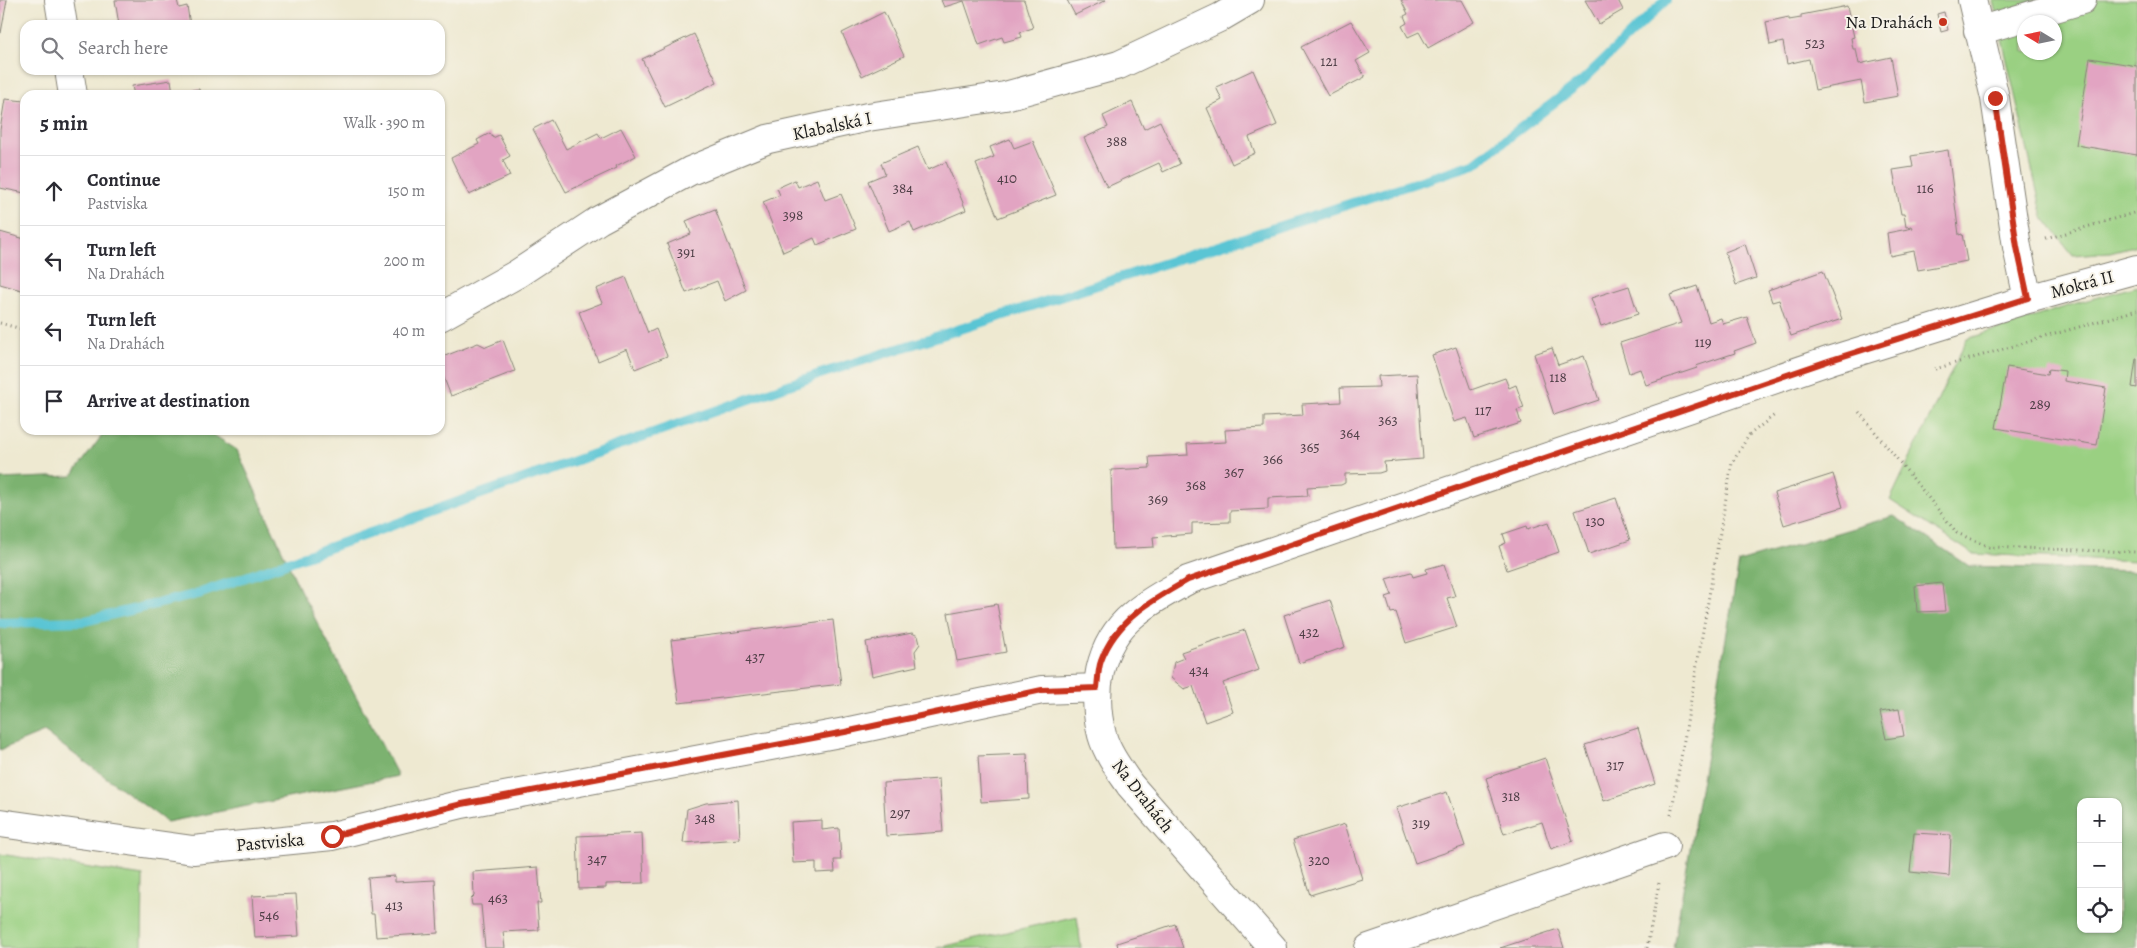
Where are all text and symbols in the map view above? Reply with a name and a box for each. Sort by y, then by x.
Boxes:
place label: Na Drahách [1845,10,1933,34]
north arrow [2017,15,2062,60]
marker: Na Drahách [1937,16,1949,28]
search box [20,20,445,75]
house number: 523 [1805,33,1825,53]
icon: search [38,34,66,62]
text: Search here [78,35,168,61]
house number: 121 [1320,51,1338,71]
route end [1984,87,2007,110]
street label: Klabalská I [790,106,874,146]
text: 5 min [40,109,88,137]
text: Walk · 390 m [344,112,425,134]
house number: 388 [1107,131,1127,151]
text: Continue [87,167,161,193]
house number: 410 [997,168,1017,188]
icon: ahead [40,177,68,205]
house number: 384 [893,178,913,198]
house number: 116 [1916,178,1934,198]
text: 150 m [388,180,425,202]
text: Pastviska [87,193,148,215]
house number: 398 [783,205,803,225]
text: Turn left [87,237,156,263]
house number: 391 [677,242,695,262]
icon: left [40,247,68,275]
text: 200 m [384,250,425,272]
text: Na Drahách [87,263,165,285]
street label: Mokrá II [2048,264,2116,304]
text: Turn left [87,307,156,333]
icon: left [40,317,68,345]
text: 40 m [393,320,425,342]
house number: 119 [1694,332,1712,352]
text: Na Drahách [87,333,165,355]
house number: 118 [1549,367,1567,387]
icon: arrive [40,387,68,415]
text: Arrive at destination [87,388,250,414]
house number: 289 [2029,394,2051,414]
house number: 117 [1475,400,1492,420]
house number: 363 [1378,410,1398,430]
house number: 364 [1340,423,1360,443]
house number: 365 [1300,437,1320,457]
house number: 366 [1263,449,1283,469]
house number: 367 [1224,462,1244,482]
house number: 368 [1186,475,1206,495]
house number: 369 [1148,489,1168,509]
house number: 130 [1585,511,1605,531]
house number: 432 [1299,622,1319,642]
house number: 437 [745,647,765,667]
house number: 434 [1189,660,1209,680]
street label: Na Drahách [1107,754,1180,838]
house number: 317 [1606,755,1625,775]
house number: 318 [1502,786,1520,806]
map controls [2077,798,2122,933]
button: + [2077,798,2122,843]
house number: 297 [890,803,911,823]
house number: 348 [695,808,715,828]
house number: 319 [1412,813,1430,833]
route start [321,825,344,848]
street label: Pastviska [235,827,306,857]
button: − [2077,843,2122,888]
house number: 347 [587,849,607,869]
house number: 320 [1308,850,1330,870]
house number: 463 [488,888,508,908]
button: locate [2077,888,2122,933]
house number: 413 [385,895,403,915]
house number: 546 [259,905,279,925]

